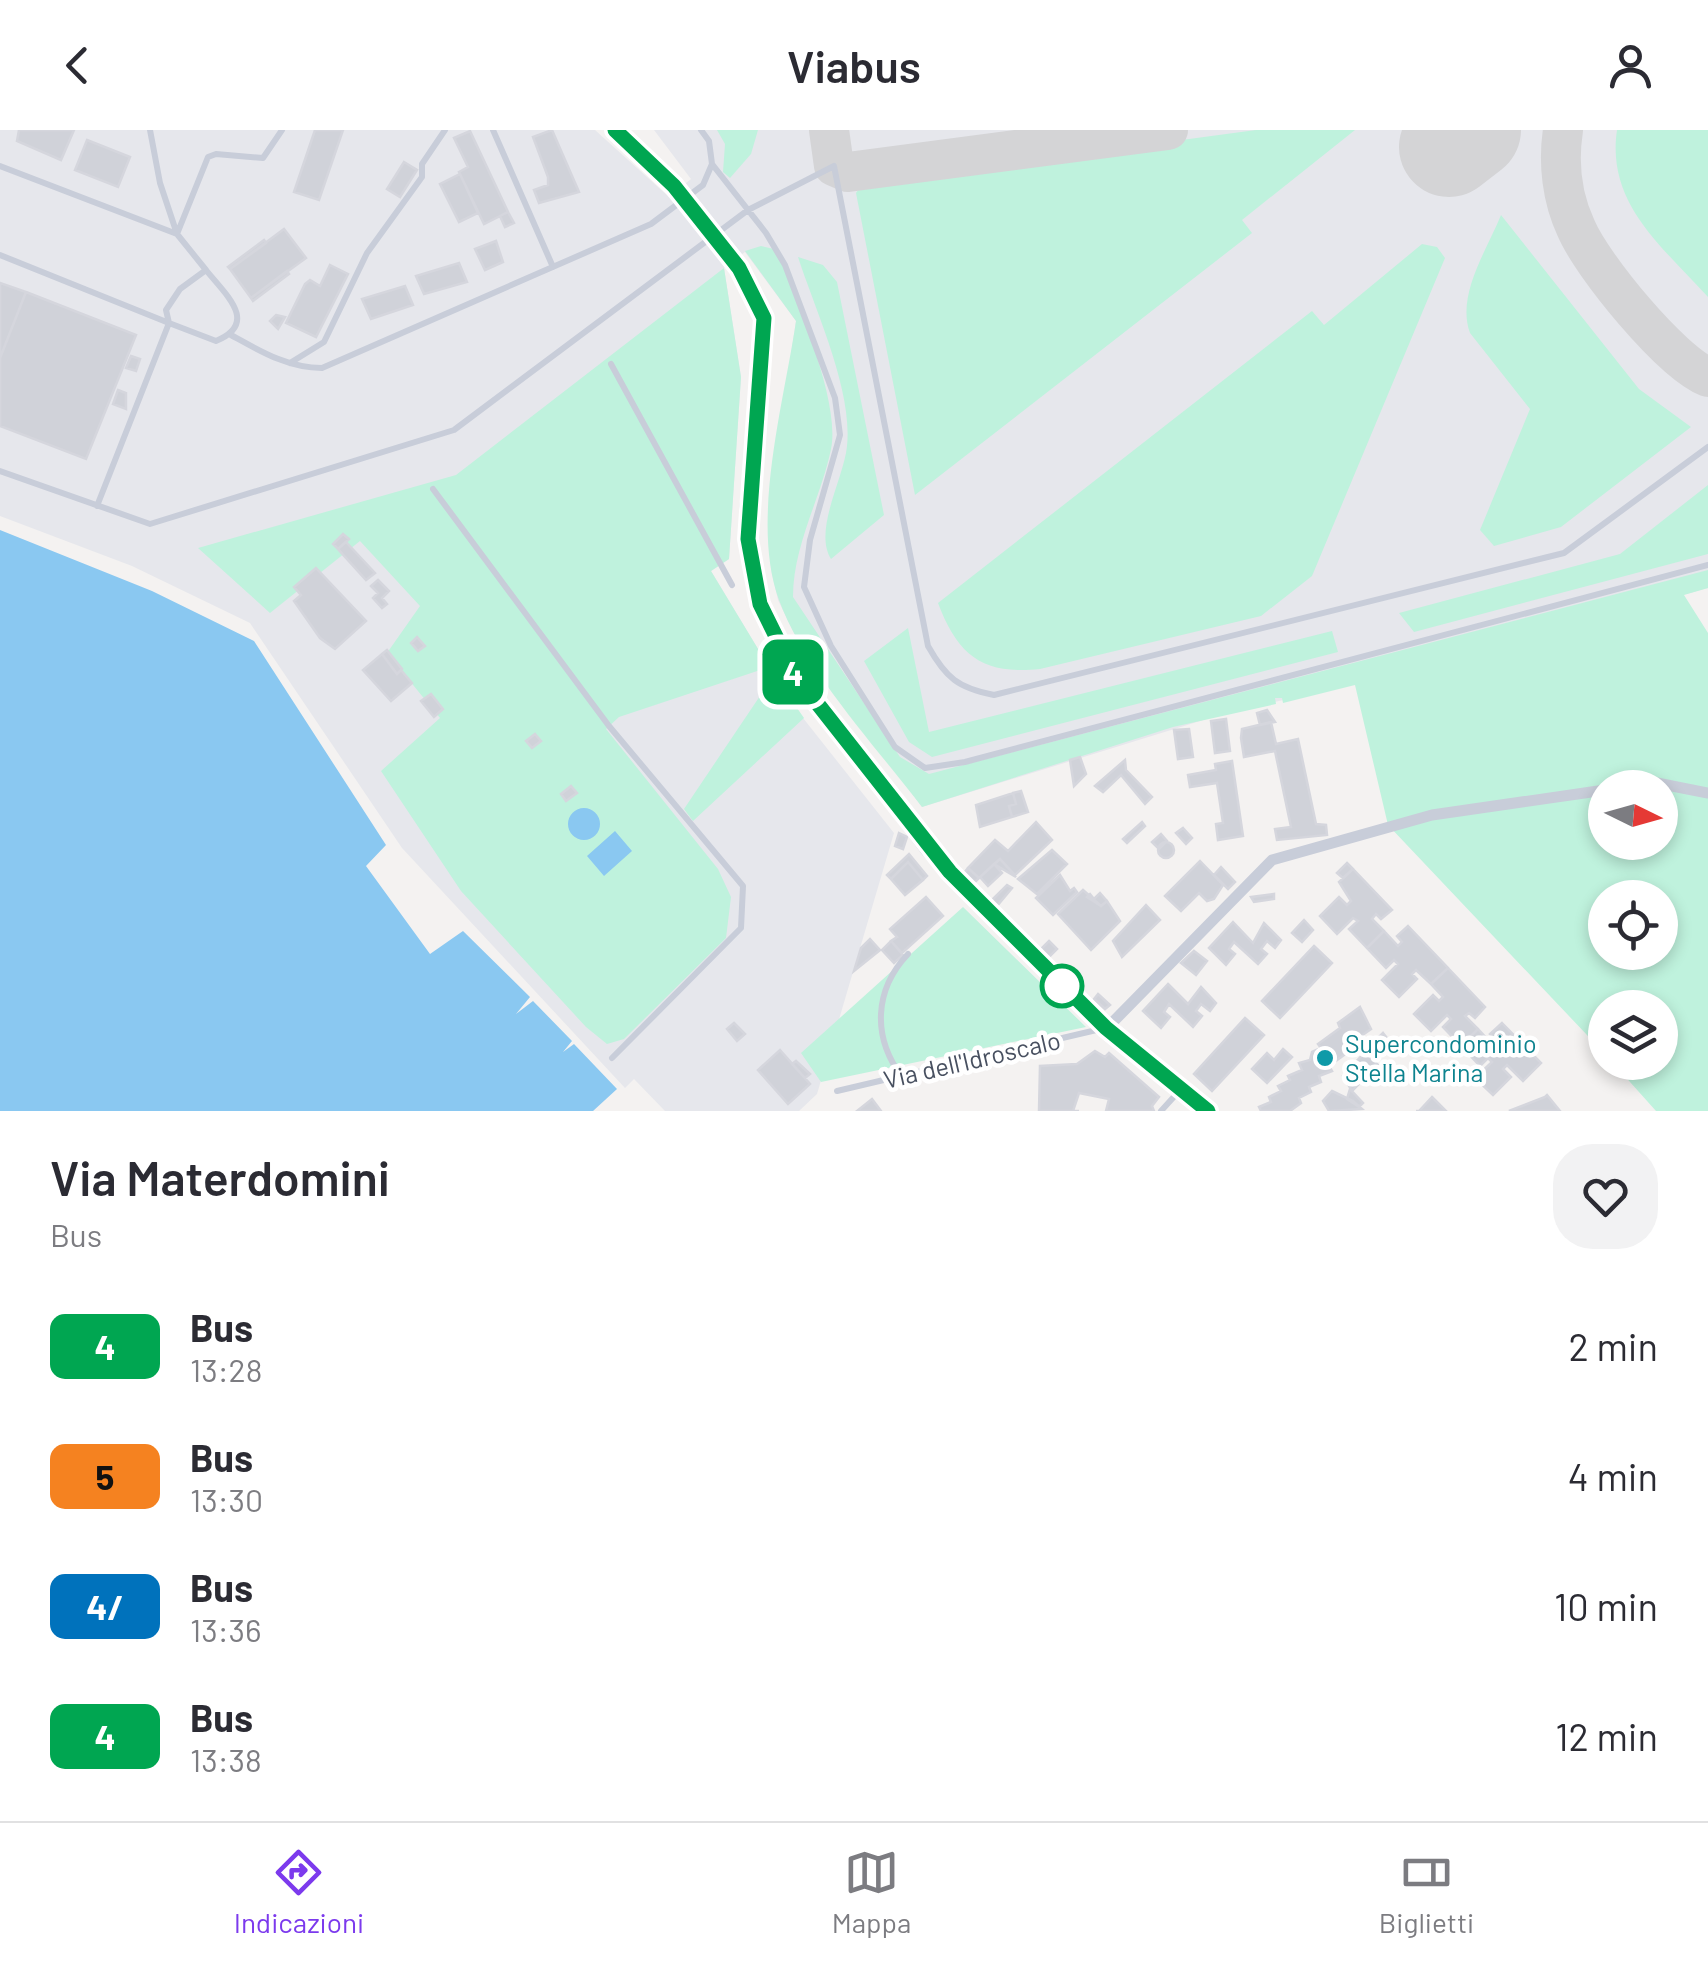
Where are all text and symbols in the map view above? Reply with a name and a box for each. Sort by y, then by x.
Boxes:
icon: back [50,38,105,93]
text: Viabus [787,38,921,92]
icon: person [1603,38,1658,93]
line badge: 4 [760,640,826,704]
text: 4 [782,651,804,693]
north arrow [1588,770,1678,860]
map controls [1588,770,1678,1080]
button: locate [1588,880,1678,970]
unlabelled marker [1041,965,1083,1007]
button: layers [1588,990,1678,1080]
street label: Via dell'Idroscalo [880,1024,1063,1094]
place label: Supercondominio Stella Marina [1345,1028,1537,1087]
marker: Supercondominio Stella Marina [1314,1047,1336,1069]
button: heart [1553,1144,1658,1249]
text: Via Materdomini [50,1148,390,1206]
text: Bus [50,1215,102,1253]
text: Bus [190,1304,253,1350]
text: 2 min [1568,1323,1658,1369]
text: 4 [94,1325,116,1367]
text: 13:28 [190,1350,262,1388]
text: Bus [190,1434,253,1480]
text: 4 min [1568,1453,1658,1499]
text: 5 [96,1455,114,1497]
text: 13:30 [190,1480,263,1518]
text: Bus [190,1564,253,1610]
text: 10 min [1554,1583,1658,1629]
text: 4/ [86,1585,124,1627]
text: 13:36 [190,1610,262,1648]
text: Bus [190,1694,253,1740]
text: 12 min [1555,1713,1658,1759]
text: 4 [94,1715,116,1757]
text: 13:38 [190,1740,262,1778]
tab: Indicazioni [234,1845,364,1939]
tab: Mappa [832,1845,911,1939]
tab: Biglietti [1379,1845,1474,1939]

